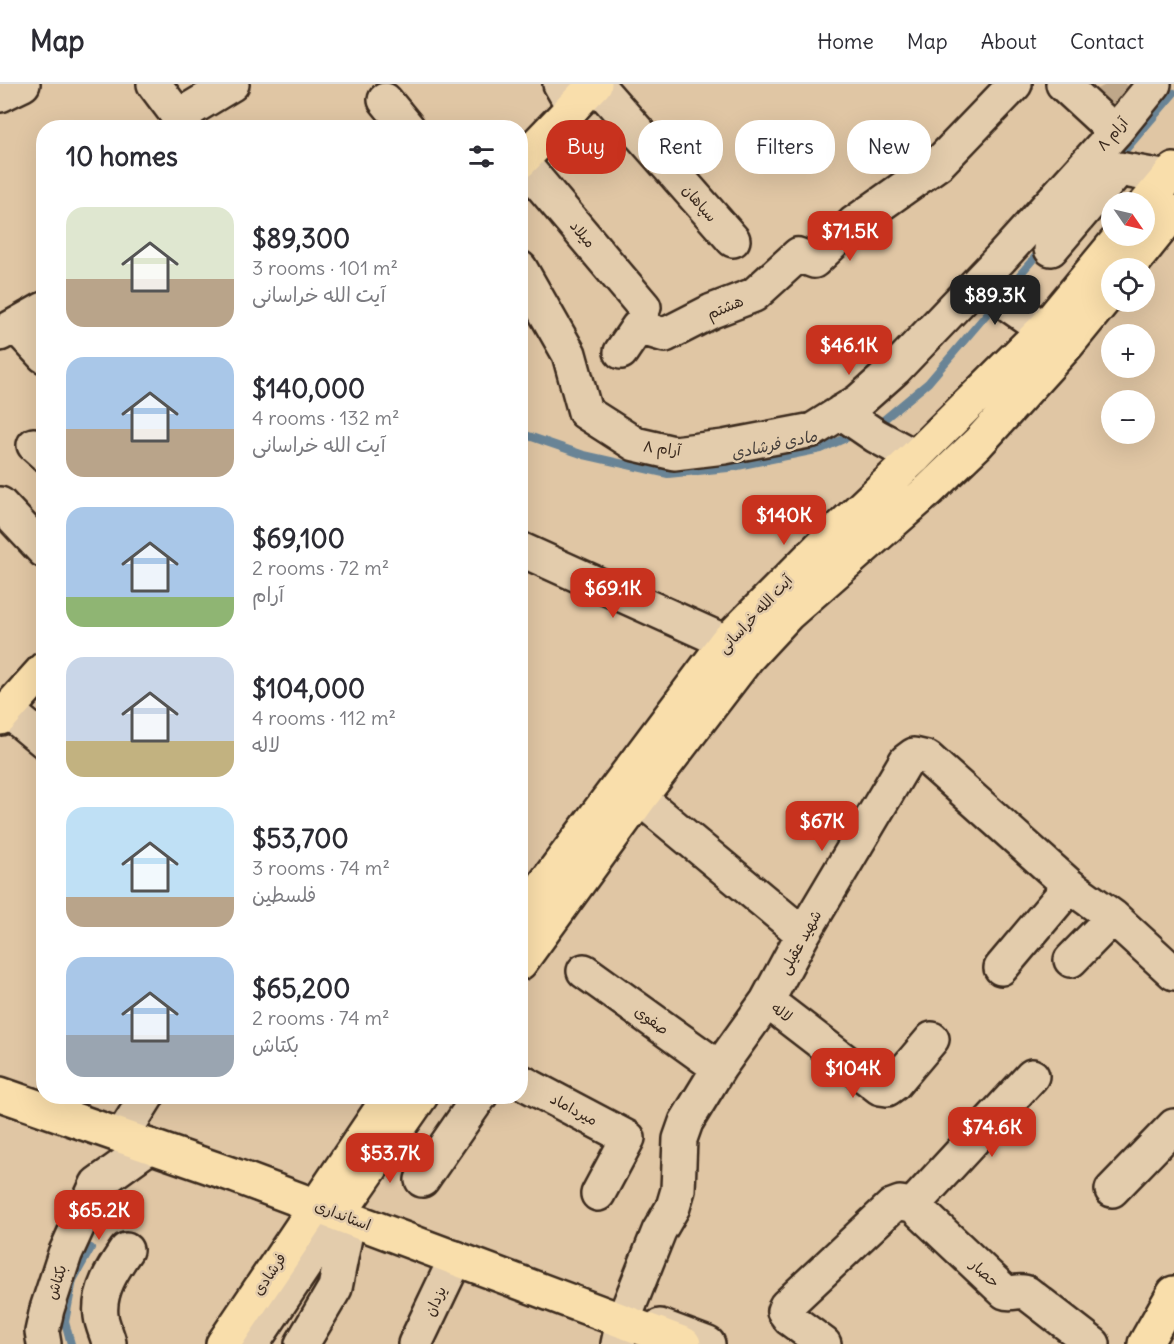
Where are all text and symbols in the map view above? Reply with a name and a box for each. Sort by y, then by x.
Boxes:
text: Map [30,23,84,59]
text: Home [817,28,874,55]
text: Map [907,28,948,55]
text: About [981,28,1037,55]
text: Contact [1070,28,1144,55]
street label: ۸ آرام [1092,112,1134,156]
chip: Buy [546,120,626,174]
chip: Rent [638,120,723,174]
chip: Filters [735,120,835,174]
chip: New [847,120,931,174]
text: 10 homes [66,140,178,173]
icon: filters [465,140,498,173]
street label: سپاهان [678,180,721,226]
north arrow [1101,192,1155,246]
map controls [1101,192,1155,444]
pin: $71.5K [801,211,899,262]
street label: میلاد [566,216,600,252]
text: $71.5K [822,218,878,243]
text: $89,300 [252,222,350,255]
icon: home [114,231,186,303]
text: 3 rooms · 101 m² [252,255,398,280]
button: locate [1101,258,1155,312]
pin: $89.3K [946,275,1044,326]
text: آیت الله خراسانی [252,282,386,307]
text: $89.3K [964,282,1026,307]
street label: هشتم [704,291,747,326]
button: + [1101,324,1155,378]
pin: $46.1K [800,325,898,376]
text: $46.1K [820,332,878,357]
text: $140,000 [252,372,365,405]
icon: home [114,381,186,453]
button: − [1101,390,1155,444]
text: 4 rooms · 132 m² [252,405,399,430]
water label: مادی فرشادی [729,425,819,463]
text: آیت الله خراسانی [252,432,386,457]
street label: ۸ آرام [642,436,683,462]
pin: $140K [742,495,826,546]
text: $140K [756,502,812,527]
text: $69,100 [252,522,345,555]
icon: home [114,531,186,603]
text: 2 rooms · 72 m² [252,555,389,580]
pin: $69.1K [564,568,662,619]
street label: آیت الله خراسانی [714,570,798,658]
text: $69.1K [584,575,642,600]
text: آرام [252,582,284,607]
text: $104,000 [252,672,365,705]
icon: home [114,681,186,753]
text: 4 rooms · 112 m² [252,705,396,730]
text: لاله [252,732,280,757]
pin: $67K [786,801,858,852]
text: $67K [800,808,844,833]
text: $53,700 [252,822,349,855]
icon: home [114,831,186,903]
text: 3 rooms · 74 m² [252,855,390,880]
text: فلسطین [252,882,316,907]
street label: شهید عقیلی [775,907,826,978]
text: $65,200 [252,972,350,1005]
icon: home [114,981,186,1053]
street label: لاله [768,998,796,1026]
street label: صفوی [631,1001,673,1039]
text: 2 rooms · 74 m² [252,1005,389,1030]
text: بکتاش [252,1032,299,1057]
pin: $104K [811,1048,895,1099]
text: $104K [825,1055,881,1080]
street label: میرداماد [547,1089,601,1129]
pin: $74.6K [943,1107,1041,1158]
text: $74.6K [962,1114,1022,1139]
pin: $53.7K [341,1133,439,1184]
text: $53.7K [360,1140,420,1165]
pin: $65.2K [50,1190,148,1241]
street label: استانداری [312,1196,374,1234]
text: $65.2K [68,1197,130,1222]
street label: فرشادی [248,1249,290,1299]
street label: حصار [966,1254,1004,1291]
street label: بکتاش [42,1262,70,1302]
street label: یزدان [420,1283,450,1319]

